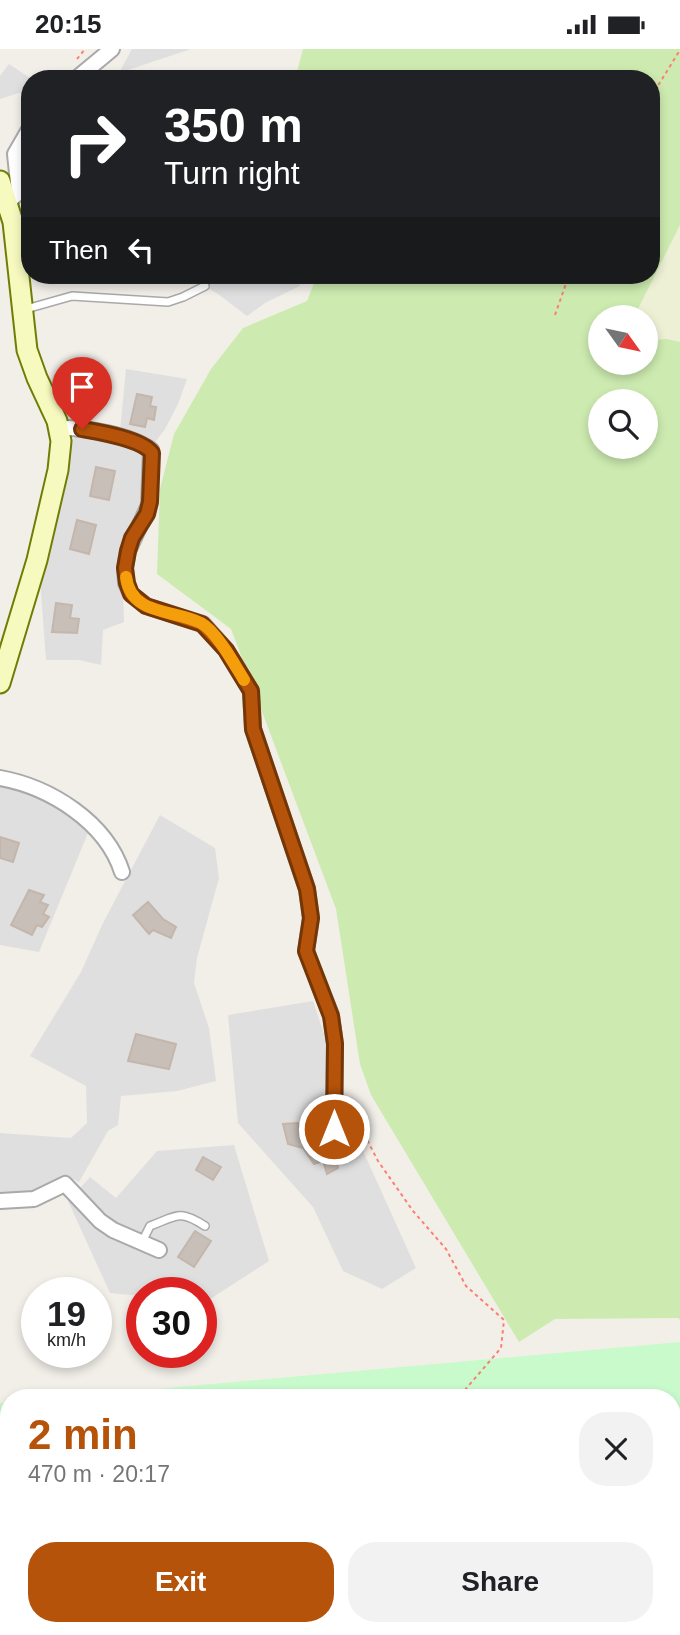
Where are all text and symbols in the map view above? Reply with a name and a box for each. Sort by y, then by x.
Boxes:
text: 20:15 [35,9,102,39]
icon: right [49,98,140,189]
text: 350 m [164,98,303,152]
text: Turn right [164,155,300,191]
icon: left [122,231,160,269]
text: Then [49,235,108,265]
north arrow [588,305,658,375]
map controls [588,305,658,459]
pin [52,357,112,429]
icon: arrive [63,368,101,406]
button: search [588,389,658,459]
position arrow [297,1092,371,1166]
speed limit sign: 30 [126,1277,217,1368]
text: 19 [47,1294,86,1333]
text: km/h [47,1330,86,1350]
text: 2 min [28,1411,138,1458]
button: close [579,1412,653,1486]
text: 470 m · 20:17 [28,1461,170,1487]
button: Exit [28,1542,334,1622]
button: Share [348,1542,653,1622]

